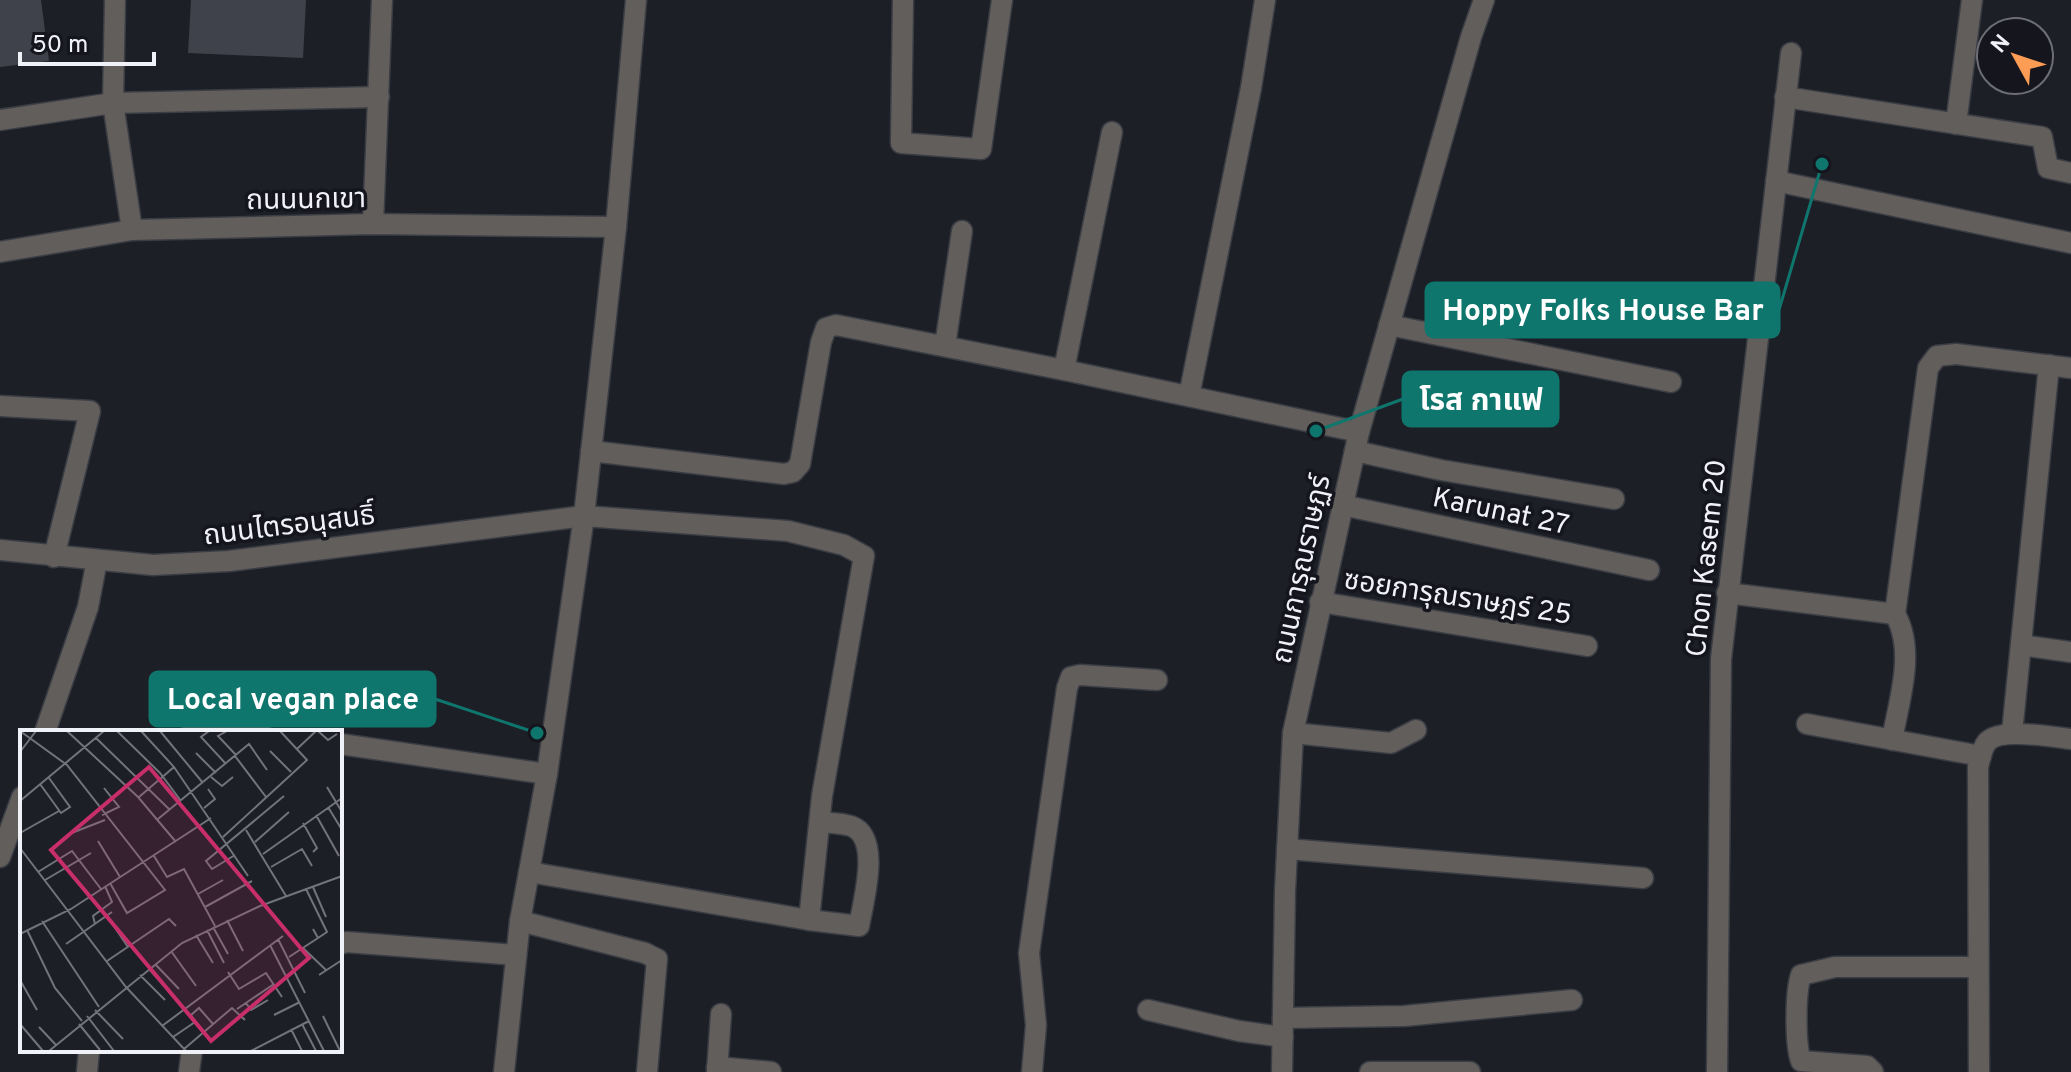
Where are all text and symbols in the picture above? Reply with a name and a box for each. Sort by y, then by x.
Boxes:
scale bar [20,16,154,66]
north arrow [1975,16,2055,96]
text: N [1986,30,2017,59]
text: 50 m [32,31,88,61]
street label: ถนนนกเขา [246,182,366,220]
callout: Hoppy Folks House Bar [1426,283,1779,337]
text: Hoppy Folks House Bar [1442,294,1764,331]
callout: โรส กาแฟ [1403,372,1558,426]
text: โรส กาแฟ [1419,384,1543,421]
street label: Chon Kasem 20 [1680,458,1736,659]
street label: ถนนการุณราษฏร์ [1265,471,1341,667]
street label: Karunat 27 [1429,481,1572,545]
street label: ถนนไตรอนุสนธิ์ [201,498,378,555]
street label: ซอยการุณราษฎร์ 25 [1341,563,1574,635]
callout: Local vegan place [150,672,435,726]
text: Local vegan place [167,683,419,720]
inset map [20,730,342,1052]

